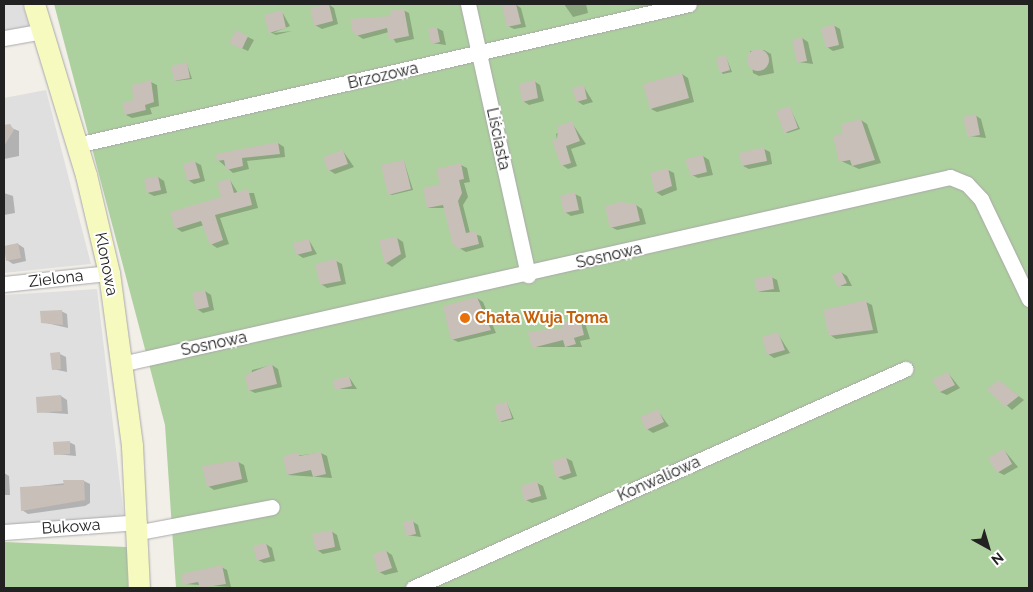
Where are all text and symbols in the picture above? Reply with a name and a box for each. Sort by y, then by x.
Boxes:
street label: Brzozowa [346,59,420,93]
street label: Liściasta [482,106,514,172]
street label: Klonowa [90,231,122,297]
street label: Sosnowa [574,239,644,273]
street label: Zielona [28,266,84,292]
place label: Chata Wuja Toma [475,308,609,328]
marker: Chata Wuja Toma [459,312,471,324]
street label: Sosnowa [179,328,249,360]
street label: Konwaliowa [615,452,703,506]
street label: Bukowa [41,515,101,539]
north arrow [963,522,1013,572]
text: N [988,549,1007,568]

